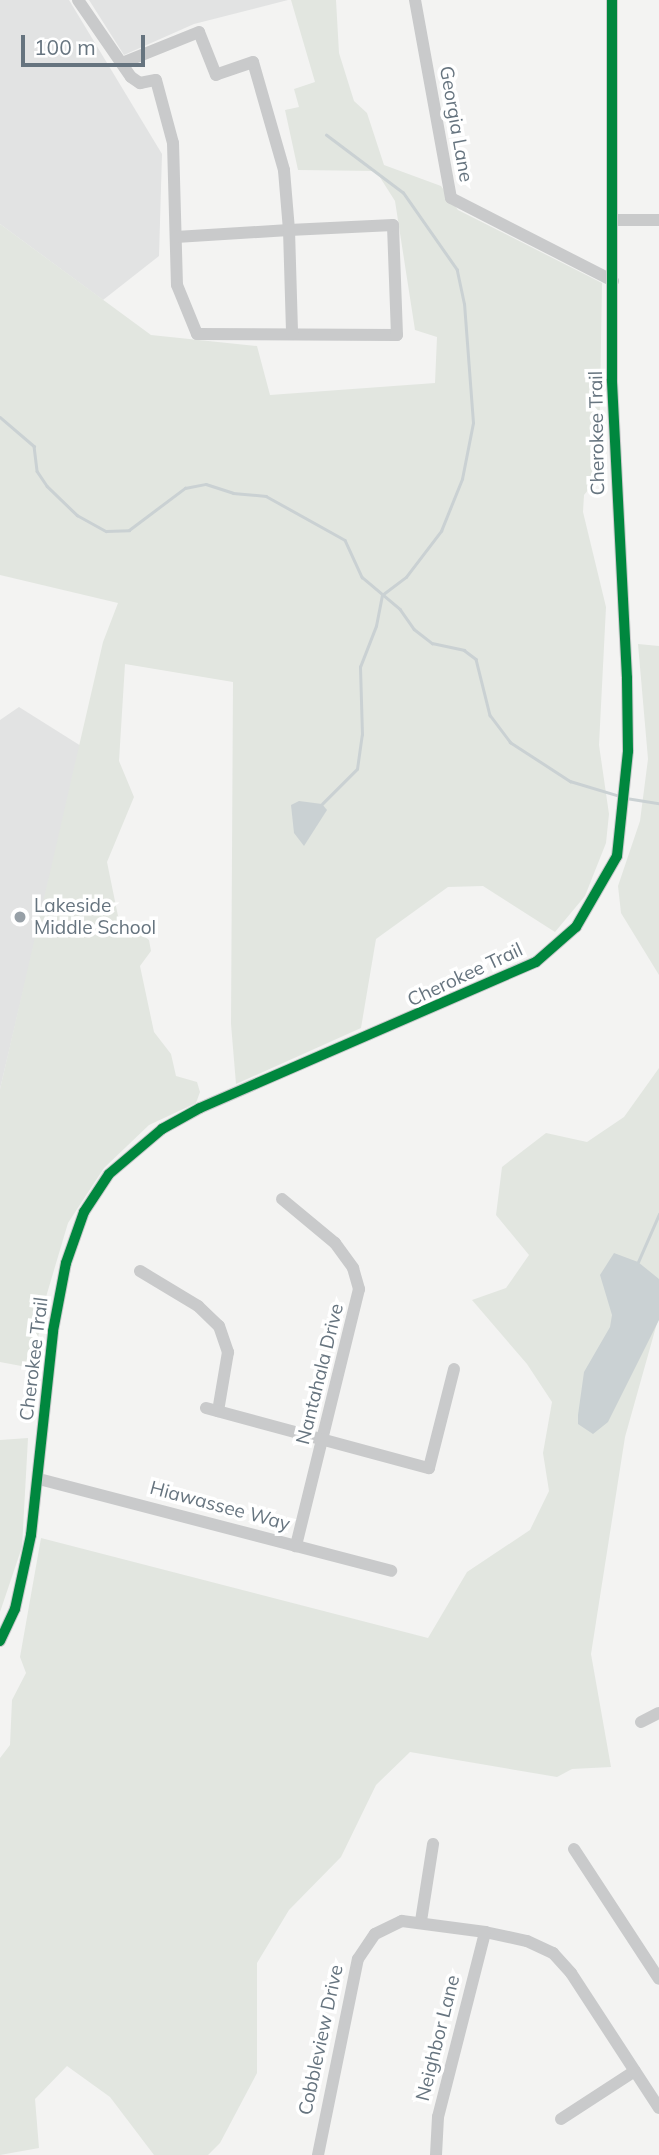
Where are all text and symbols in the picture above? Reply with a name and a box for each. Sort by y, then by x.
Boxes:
scale bar [24,21,149,65]
text: 100 m [34,34,96,60]
street label: Georgia Lane [435,64,477,184]
street label: Cherokee Trail [585,371,609,495]
place label: Lakeside Middle School [34,895,156,939]
marker: Lakeside Middle School [12,909,28,925]
street label: Cherokee Trail [404,938,526,1012]
street label: Cherokee Trail [15,1296,53,1422]
street label: Nantahala Drive [292,1301,348,1447]
street label: Hiawassee Way [147,1476,293,1536]
street label: Cobbleview Drive [294,1963,348,2117]
street label: Neighbor Lane [411,1973,465,2103]

